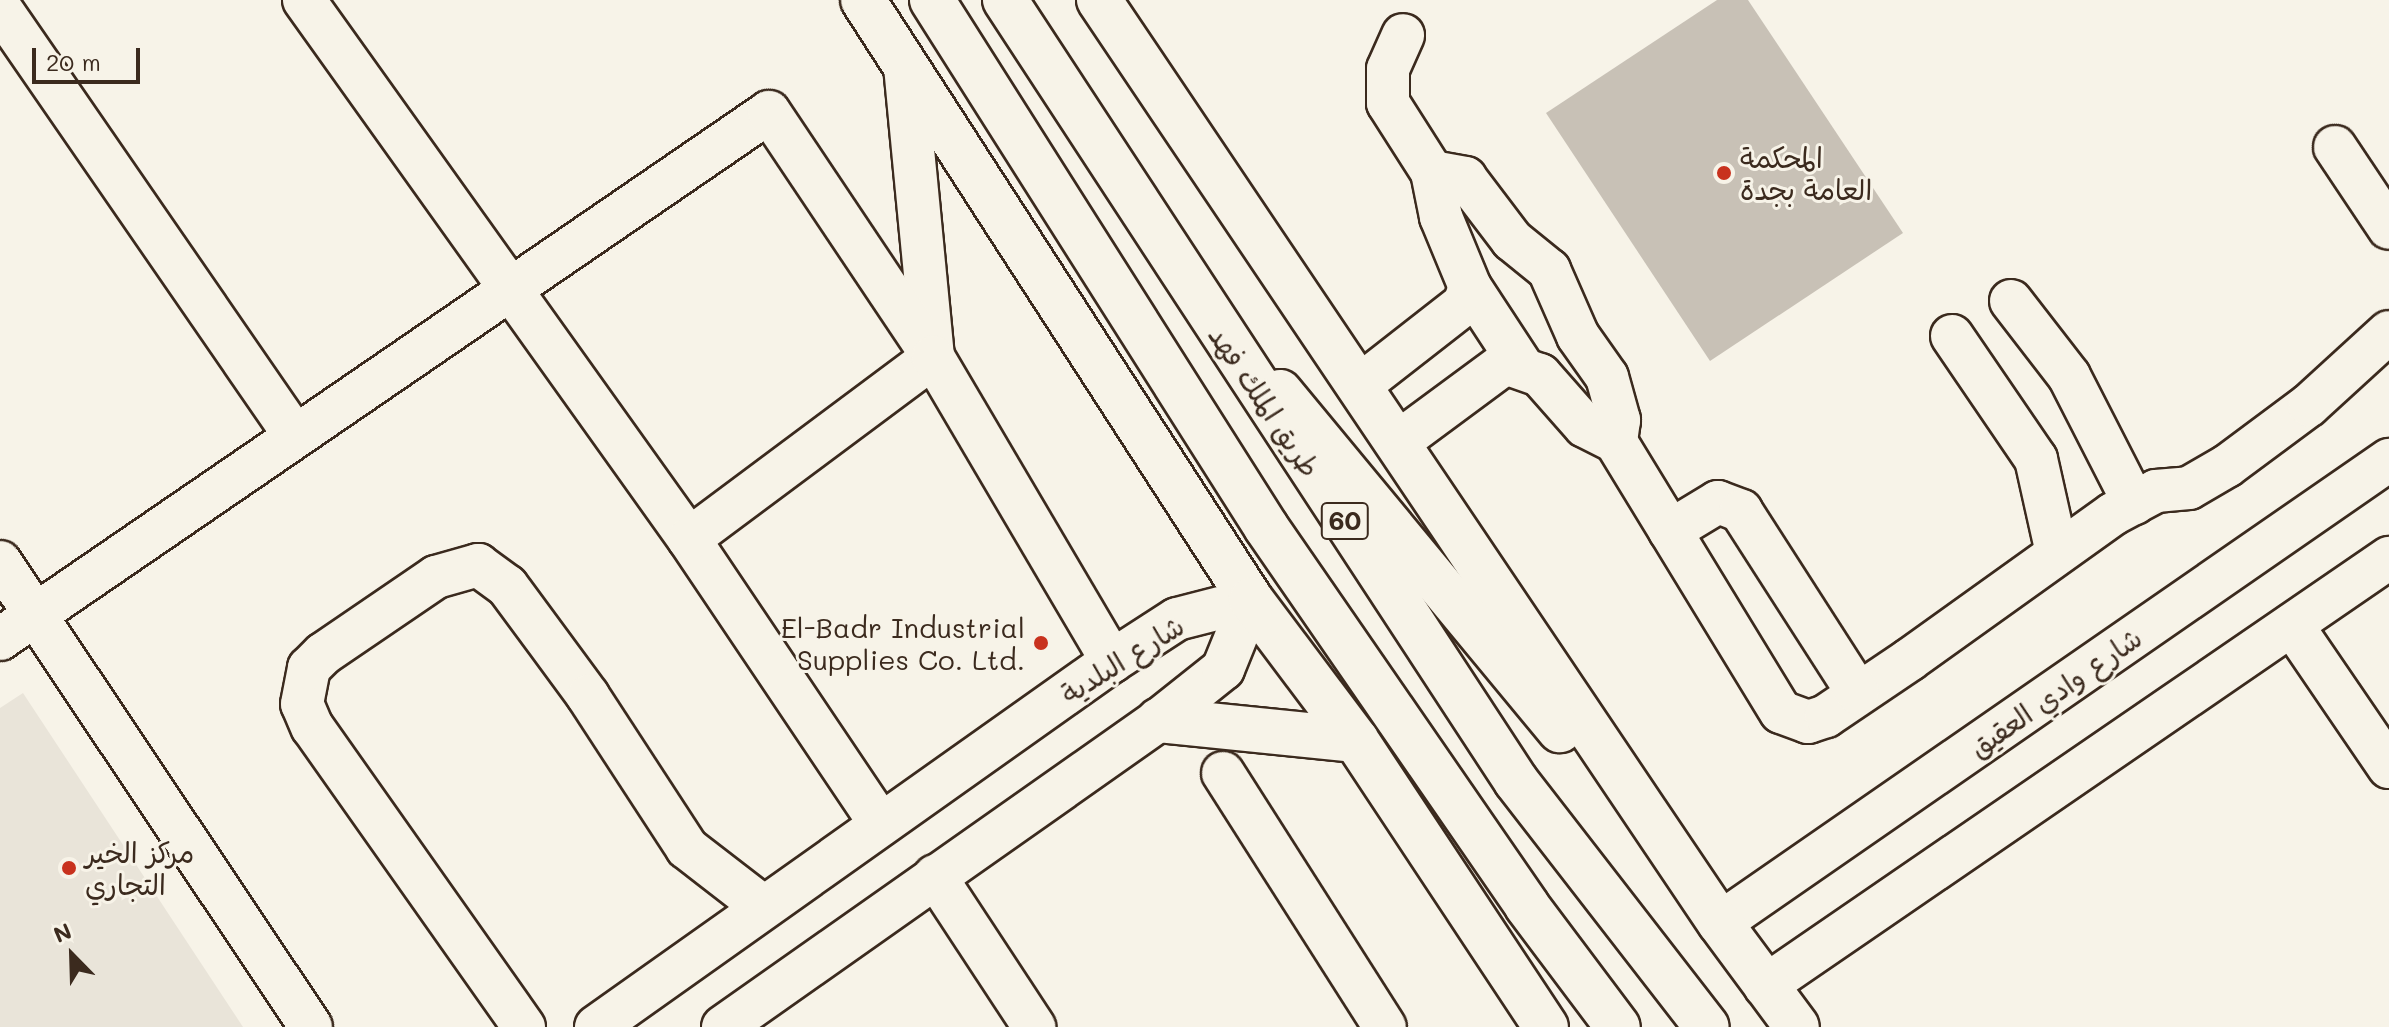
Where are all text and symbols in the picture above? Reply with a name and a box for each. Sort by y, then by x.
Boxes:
scale bar [36,32,144,82]
text: 20 m [46,46,101,77]
place label: المحكمة العامة بجدة [1740,140,1872,206]
marker: المحكمة العامة بجدة [1715,164,1733,182]
street label: طريق الملك فهد [1202,319,1328,483]
road number: 60 [1319,499,1371,543]
street label: شارع البلدية [1054,608,1190,710]
place label: El-Badr Industrial Supplies Co. Ltd. [781,610,1025,676]
street label: شارع وادي العقيق [1962,620,2148,764]
marker: El-Badr Industrial Supplies Co. Ltd. [1032,634,1050,652]
place label: مركز الخير التجاري [85,835,194,901]
marker: مركز الخير التجاري [60,859,78,877]
north arrow [32,915,112,995]
text: N [49,916,76,949]

